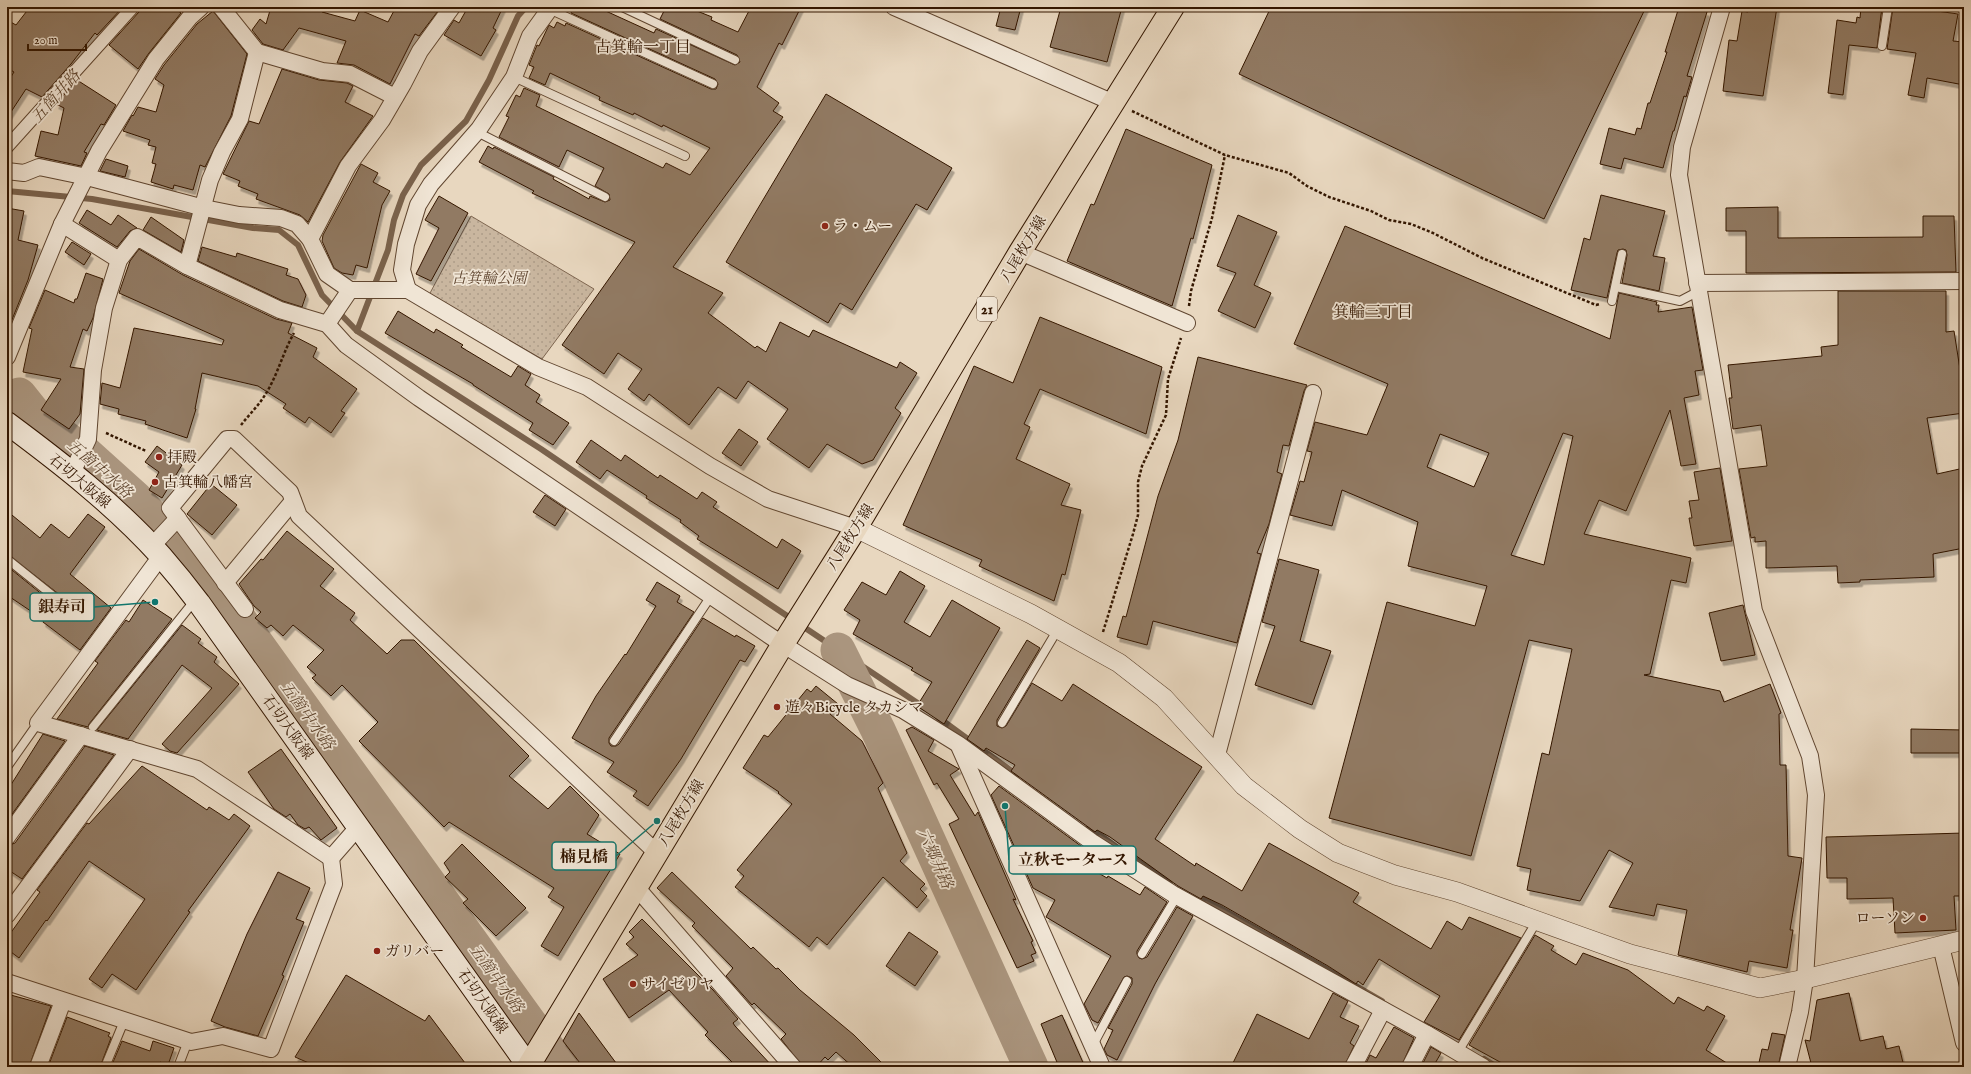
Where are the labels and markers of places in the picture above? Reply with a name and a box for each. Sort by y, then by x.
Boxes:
place label: ラ・ムー [833,217,892,236]
marker: ラ・ムー [820,221,830,231]
place label: 拝殿 [167,448,197,467]
marker: 拝殿 [154,452,164,462]
place label: 古箕輪八幡宮 [163,473,253,492]
marker: 古箕輪八幡宮 [150,477,160,487]
callout: 銀寿司 [30,593,94,621]
place label: 遊々Bicycle タカシマ [785,698,923,717]
marker: 遊々Bicycle タカシマ [772,702,782,712]
callout: 楠見橋 [552,842,616,870]
callout: 立秋モータース [1009,846,1136,874]
place label: ローソン [1856,909,1915,928]
marker: ローソン [1918,913,1928,923]
place label: ガリバー [385,942,445,961]
marker: ガリバー [372,946,382,956]
place label: サイゼリヤ [641,975,714,994]
marker: サイゼリヤ [628,979,638,989]

